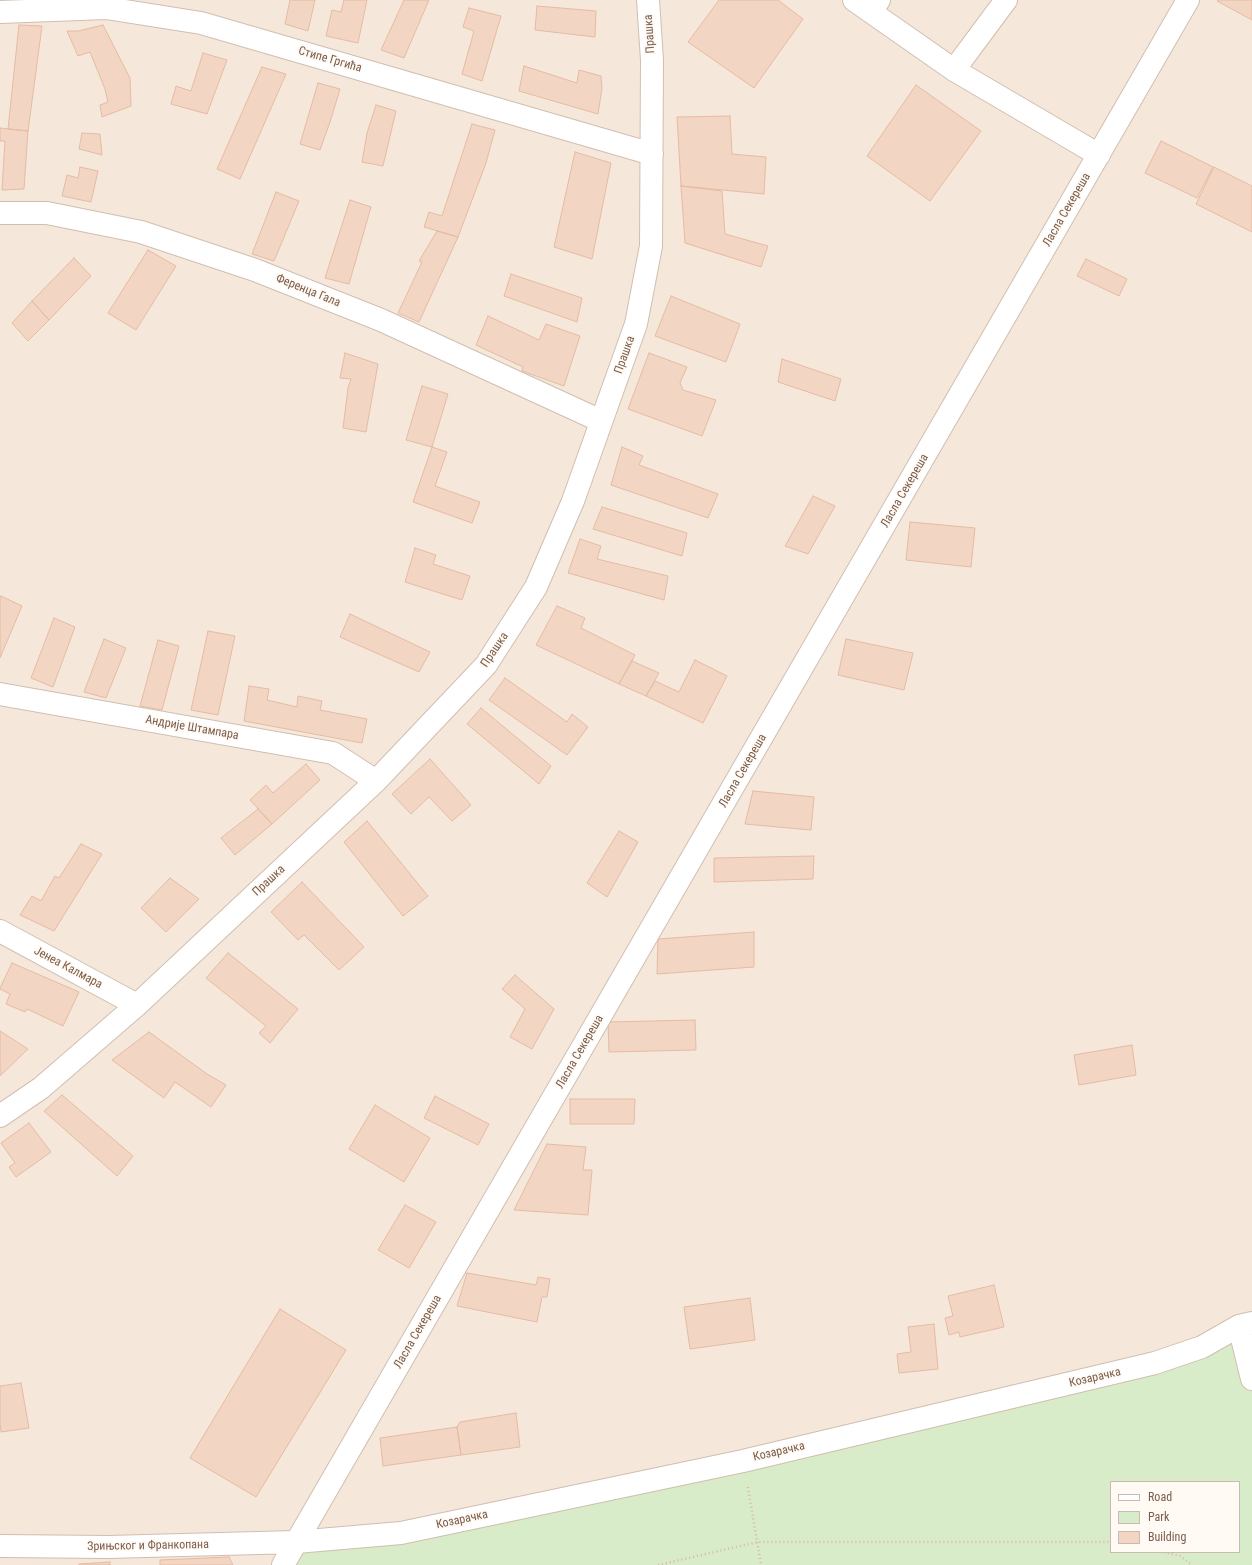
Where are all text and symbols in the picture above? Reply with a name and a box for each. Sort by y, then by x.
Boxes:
street label: Прашка [641,14,659,54]
street label: Стипе Гргића [297,44,363,76]
street label: Ласла Секереша [1040,171,1094,249]
street label: Ференца Гала [274,272,342,310]
street label: Прашка [612,334,638,376]
street label: Ласла Секереша [878,452,932,530]
street label: Прашка [478,630,512,670]
street label: Андрије Штампара [144,713,240,743]
street label: Ласла Секереша [716,732,770,810]
street label: Прашка [250,862,288,900]
street label: Јенеа Калмара [31,944,105,992]
street label: Ласла Секереша [553,1013,607,1091]
street label: Ласла Секереша [391,1293,445,1371]
street label: Козарачка [1068,1365,1122,1391]
street label: Козарачка [752,1439,806,1465]
legend [1110,1481,1240,1553]
text: Road [1148,1490,1172,1504]
street label: Козарачка [435,1507,489,1533]
text: Park [1148,1510,1169,1524]
text: Building [1148,1530,1186,1544]
street label: Зрињског и Франкопана [87,1538,209,1554]

